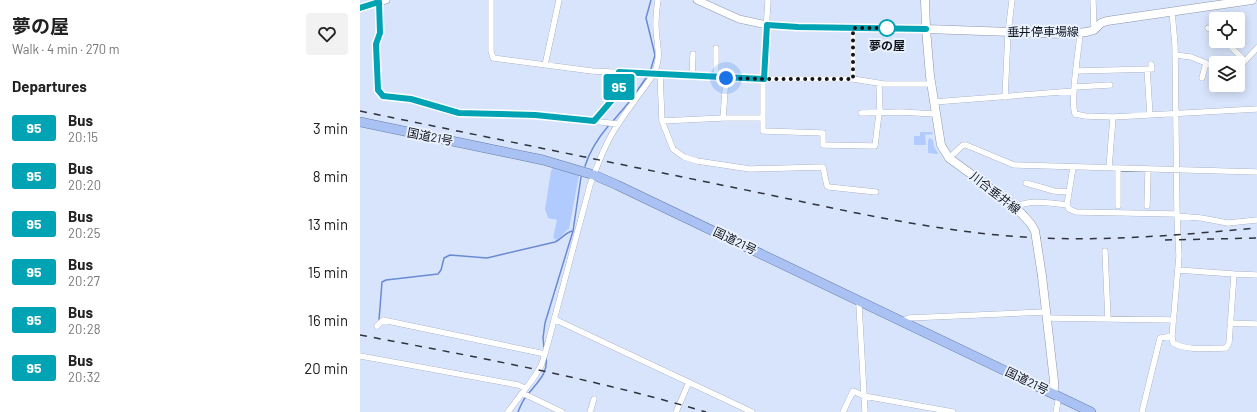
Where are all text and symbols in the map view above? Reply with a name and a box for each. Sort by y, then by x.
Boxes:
map controls [1209,12,1245,92]
button: locate [1209,12,1245,48]
button: heart [306,13,348,55]
text: 夢の屋 [12,14,69,37]
marker: 夢の屋 [878,19,896,37]
street label: 垂井停車場線 [1007,24,1079,38]
place label: 夢の屋 [869,38,905,52]
text: Walk · 4 min · 270 m [12,41,119,57]
button: layers [1209,56,1245,92]
your location [716,68,736,88]
line badge: 95 [601,74,637,100]
text: Departures [12,77,87,95]
text: 95 [612,78,626,95]
text: Bus [68,111,93,129]
text: 95 [27,119,41,136]
text: 3 min [313,119,348,137]
street label: 国道21号 [406,125,454,147]
text: 20:15 [68,129,98,145]
text: Bus [68,159,93,177]
text: 95 [27,167,41,184]
text: 8 min [313,167,348,185]
street label: 川合垂井線 [968,168,1024,216]
text: 20:20 [68,177,101,193]
text: Bus [68,207,93,225]
text: 95 [27,215,41,232]
text: 13 min [308,215,348,233]
street label: 国道21号 [711,224,759,257]
text: 20:25 [68,225,100,241]
text: Bus [68,255,93,273]
text: 95 [27,263,41,280]
text: 15 min [308,263,348,281]
text: 20:27 [68,273,100,289]
text: Bus [68,303,93,321]
text: 95 [27,311,41,328]
text: 16 min [308,311,348,329]
text: 20:28 [68,321,100,337]
text: Bus [68,351,93,369]
text: 95 [27,359,41,376]
text: 20 min [304,359,348,377]
street label: 国道21号 [1003,364,1051,397]
text: 20:32 [68,369,100,385]

